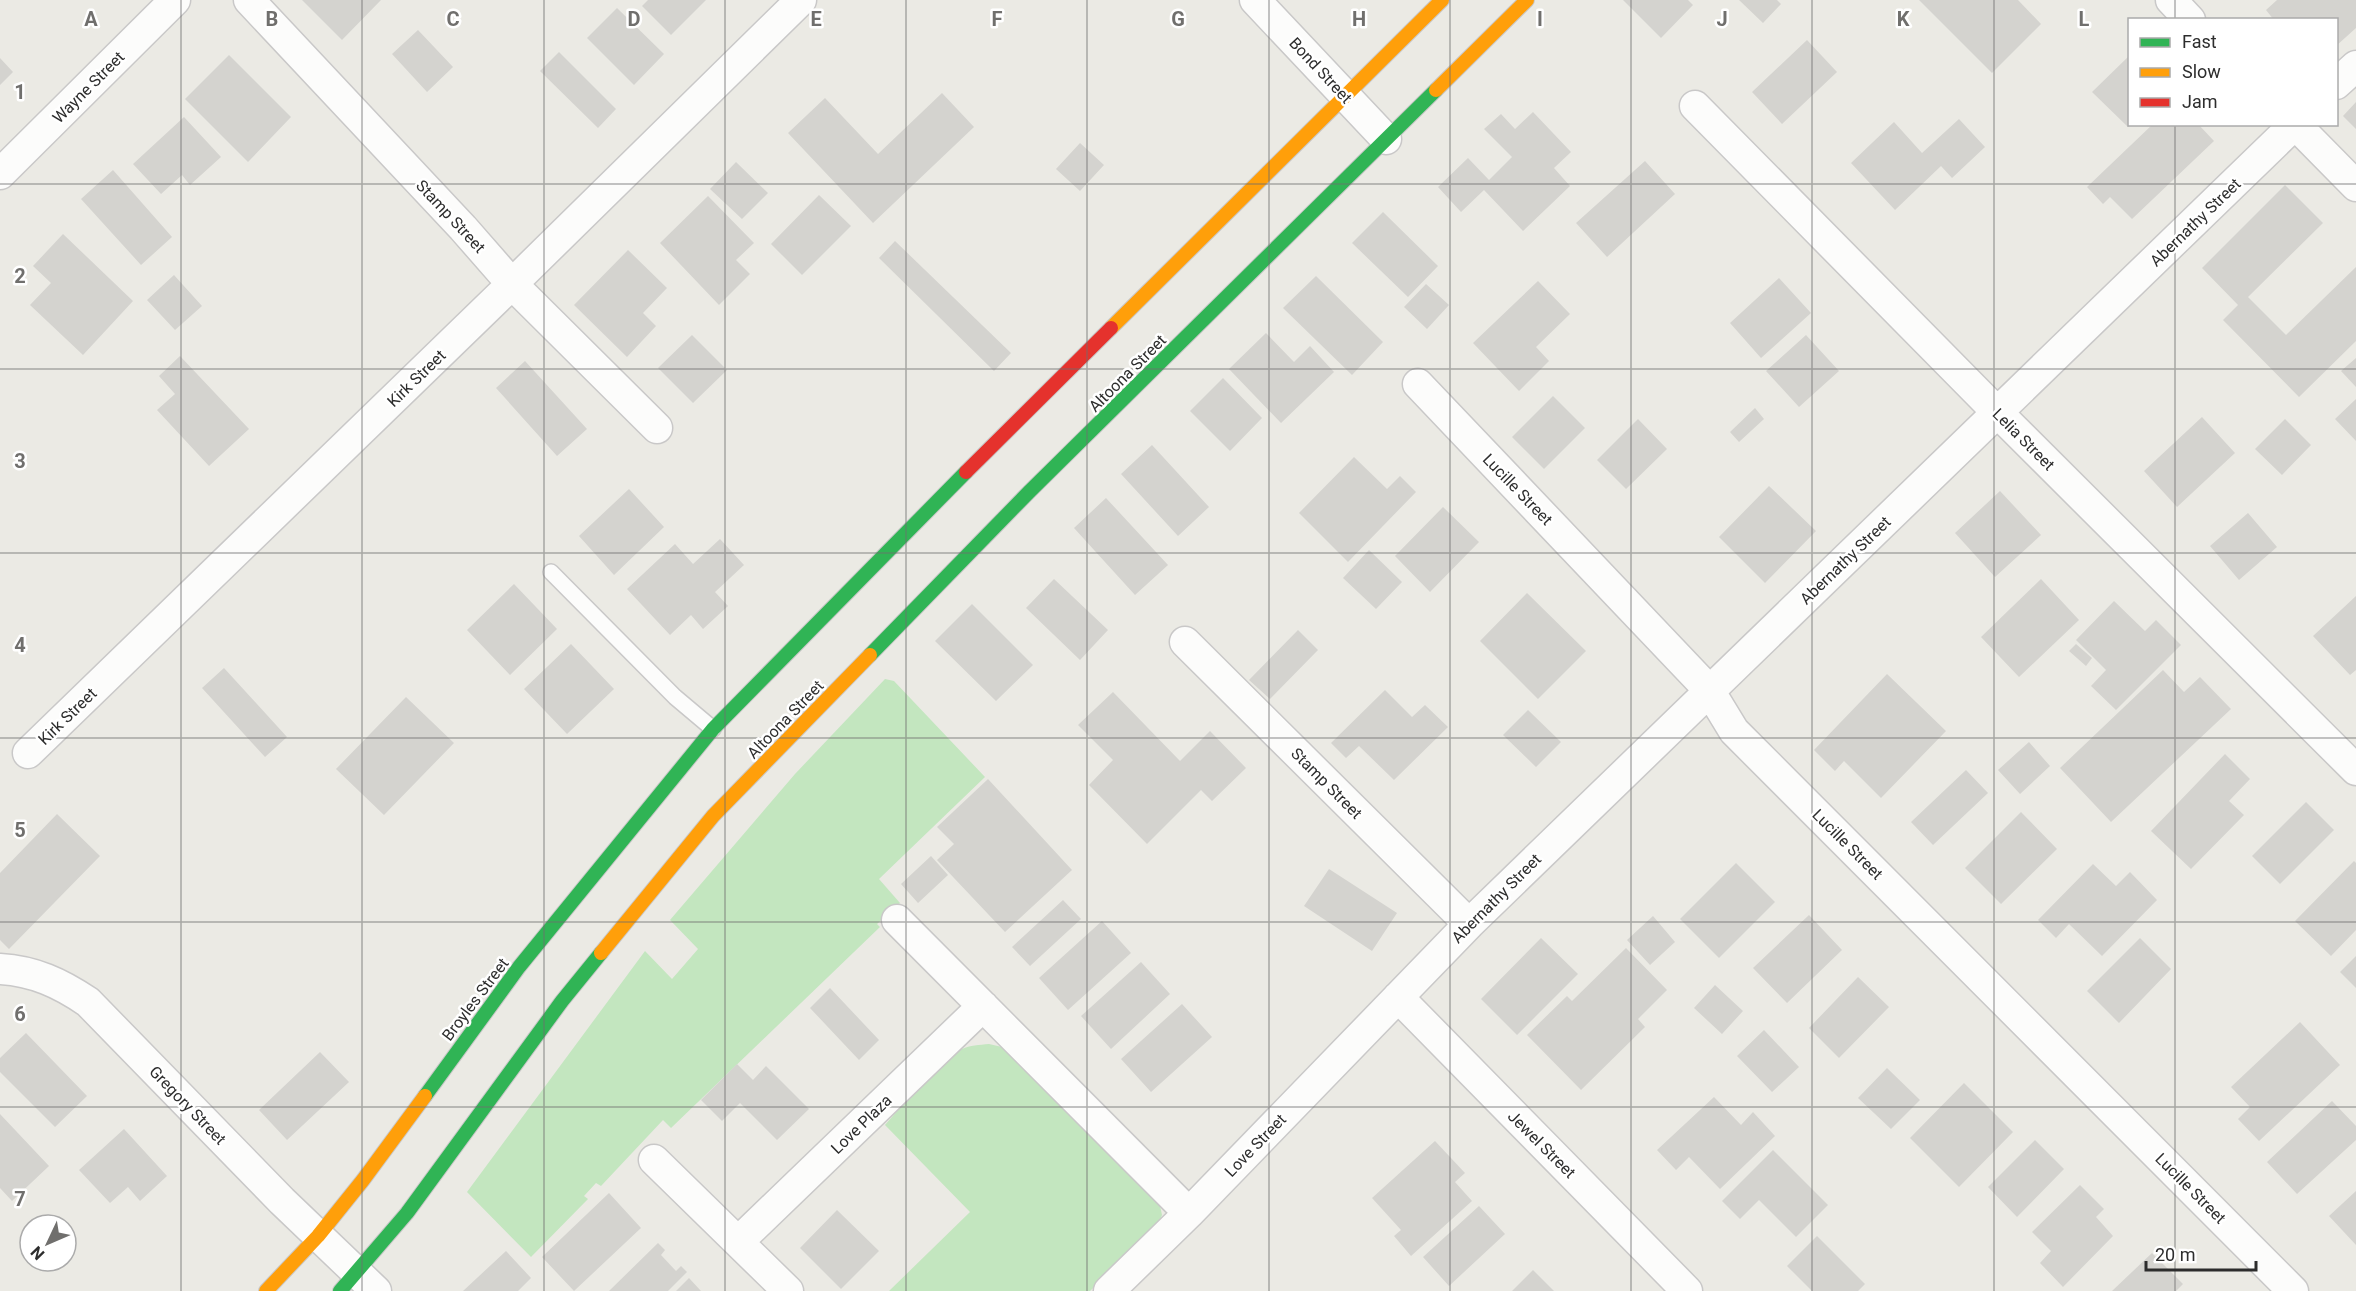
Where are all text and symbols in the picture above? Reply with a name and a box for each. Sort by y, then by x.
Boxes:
text: A [84,7,98,31]
text: B [266,7,278,31]
text: C [446,7,460,31]
text: D [628,7,641,31]
text: E [810,7,822,31]
text: F [992,7,1003,31]
text: G [1171,7,1185,31]
text: H [1352,7,1366,31]
text: I [1537,7,1543,31]
text: J [1716,7,1728,31]
text: K [1897,7,1910,31]
text: L [2079,7,2090,31]
legend [2128,18,2338,126]
text: Fast [2182,31,2217,52]
street label: Bond Street [1285,33,1356,107]
street label: Wayne Street [49,48,128,127]
text: Slow [2182,61,2221,82]
text: 1 [14,80,26,104]
text: Jam [2182,91,2218,112]
street label: Abernathy Street [2146,174,2245,270]
street label: Stamp Street [412,176,489,257]
text: 2 [14,264,26,288]
street label: Altoona Street [1085,331,1170,416]
street label: Kirk Street [383,346,449,411]
street label: Lelia Street [1989,404,2059,474]
text: 3 [14,449,26,473]
street label: Lucille Street [1479,450,1556,529]
street label: Abernathy Street [1796,512,1895,608]
text: 4 [14,633,26,657]
street label: Altoona Street [743,676,827,762]
street label: Kirk Street [34,684,100,749]
street label: Stamp Street [1287,744,1366,823]
street label: Lucille Street [1808,805,1887,884]
text: 5 [14,818,26,842]
street label: Abernathy Street [1448,850,1545,947]
street label: Broyles Street [438,954,513,1044]
text: 6 [14,1002,26,1026]
street label: Gregory Street [145,1062,230,1149]
street label: Love Plaza [827,1091,896,1158]
street label: Jewel Street [1504,1107,1579,1182]
street label: Love Street [1221,1110,1290,1181]
street label: Lucille Street [2151,1149,2230,1228]
text: 7 [14,1187,26,1211]
north arrow [18,1213,78,1273]
scale bar [2146,1234,2256,1272]
text: N [27,1242,48,1264]
text: 20 m [2155,1244,2195,1265]

